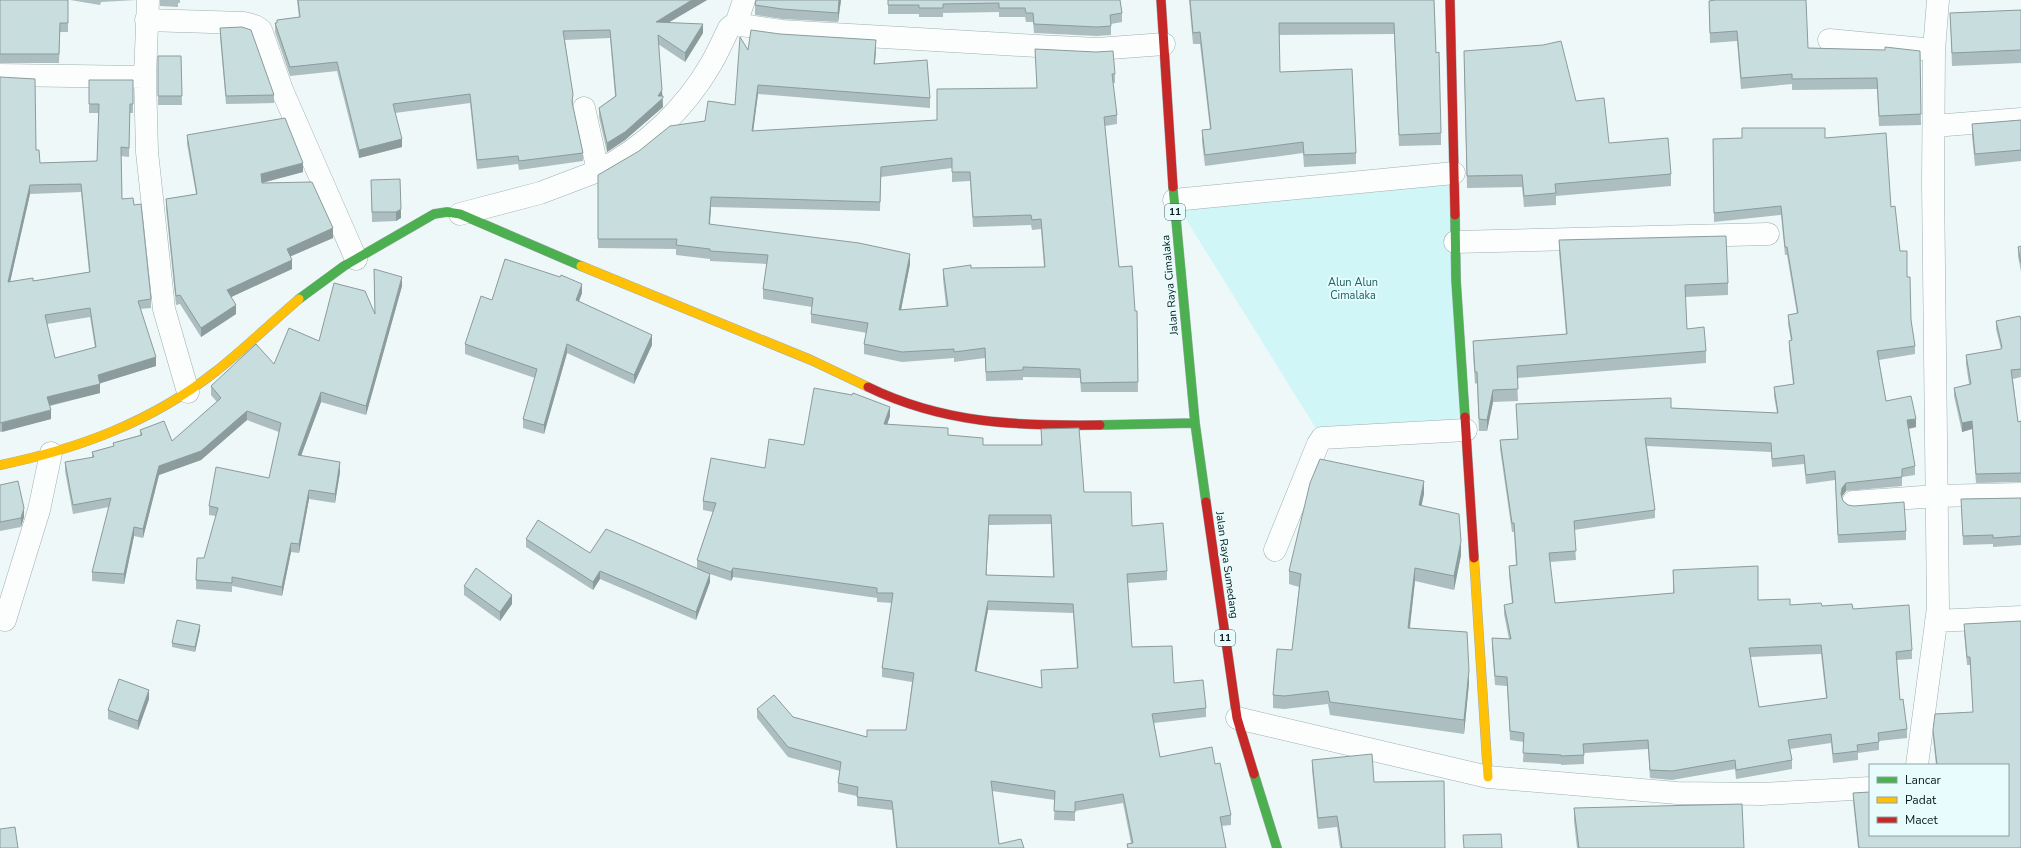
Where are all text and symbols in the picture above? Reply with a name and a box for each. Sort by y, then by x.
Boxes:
road number: 11 [1165,204,1185,220]
street label: Jalan Raya Cimalaka [1158,234,1182,337]
park label: Alun Alun Cimalaka [1328,275,1378,303]
street label: Jalan Raya Sumedang [1212,509,1242,620]
road number: 11 [1215,630,1235,646]
legend [1869,764,2009,836]
text: Lancar [1905,772,1942,788]
text: Padat [1905,792,1937,808]
text: Macet [1905,812,1938,828]

